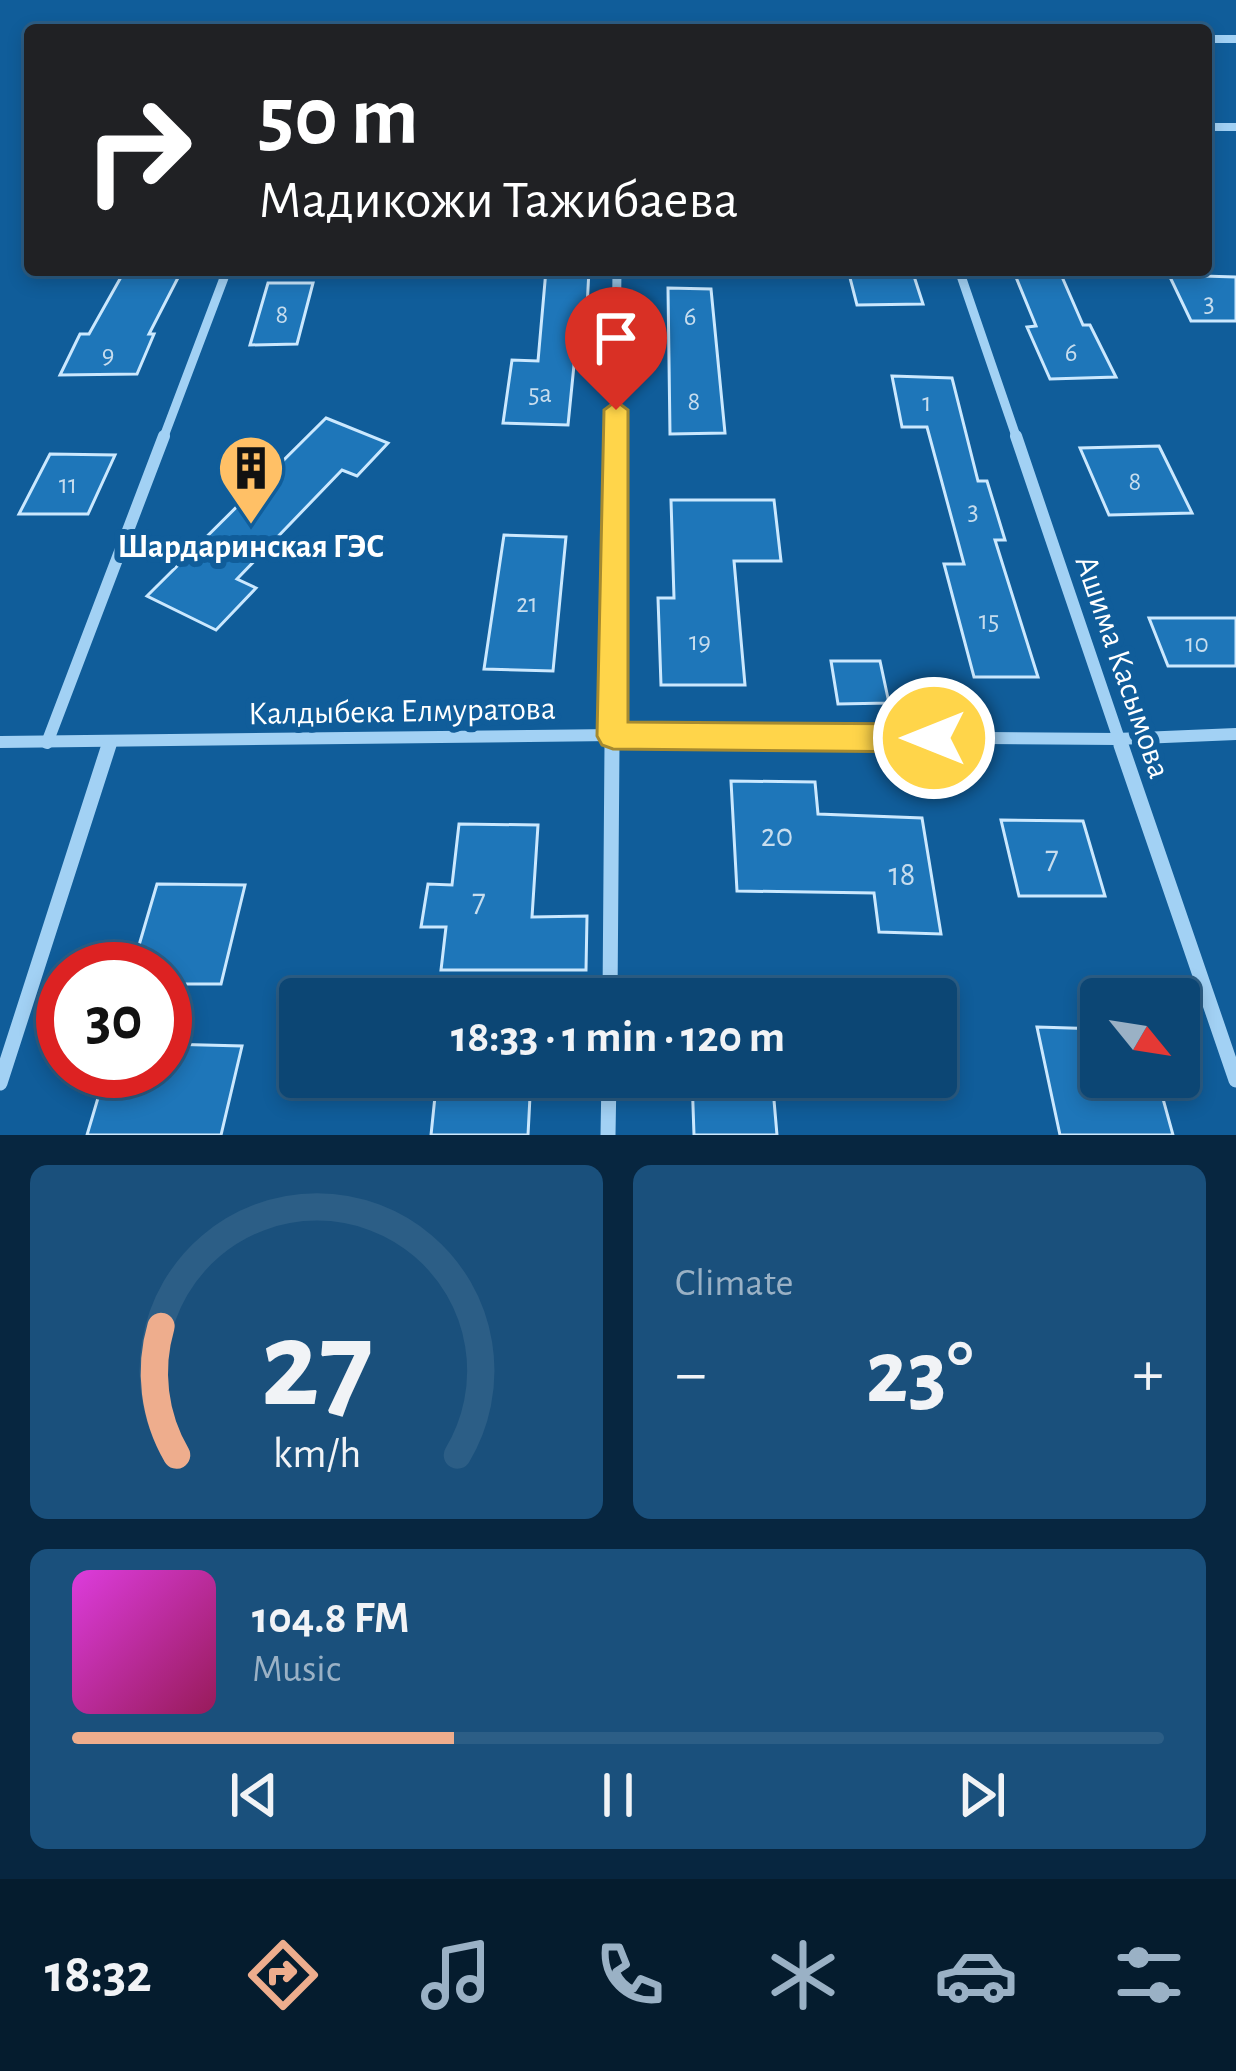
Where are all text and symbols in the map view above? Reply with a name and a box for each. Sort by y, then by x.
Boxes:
icon: right [60,72,216,228]
text: 50 m [258,76,419,160]
text: Мадикожи Тажибаева [258,174,738,228]
pin [565,287,667,410]
house number: 3 [1203,289,1215,316]
house number: 8 [276,301,288,328]
house number: 6 [684,303,696,330]
icon: arrive [583,305,649,371]
house number: 6 [1065,339,1077,366]
house number: 9 [102,341,114,368]
house number: 5а [528,380,552,407]
house number: 8 [688,388,700,415]
house number: 1 [922,389,932,416]
building icon: Шардаринская ГЭС [216,433,286,527]
house number: 8 [1129,468,1141,495]
house number: 11 [59,471,77,498]
house number: 3 [967,497,979,524]
place label: Шардаринская ГЭС [117,531,385,564]
street label: Ашима Касымова [1068,551,1176,783]
house number: 21 [516,590,538,617]
house number: 15 [979,607,999,634]
house number: 19 [689,628,711,655]
house number: 10 [1185,630,1209,657]
position arrow [871,675,997,801]
street label: Калдыбека Елмуратова [248,693,556,731]
house number: 20 [761,820,793,853]
house number: 7 [1045,842,1059,875]
house number: 18 [889,859,916,892]
house number: 7 [472,885,486,918]
speed limit sign: 30 [36,942,192,1098]
north arrow [1080,978,1200,1098]
map controls [1080,978,1200,1098]
text: 18:33 · 1 min · 120 m [451,1015,785,1060]
text: Climate [675,1264,793,1303]
text: 27 [260,1304,373,1429]
text: 23° [866,1329,973,1419]
text: − [675,1341,707,1407]
text: + [1132,1341,1164,1407]
text: km/h [272,1433,361,1476]
text: 104.8 FM [252,1596,410,1641]
text: Music [252,1650,341,1689]
icon: previous [221,1762,287,1828]
icon: pause [585,1762,651,1828]
icon: next [949,1762,1015,1828]
icon: directions [241,1933,325,2017]
icon: music [414,1933,498,2017]
icon: phone [588,1933,672,2017]
icon: climate [761,1933,845,2017]
icon: car [934,1933,1018,2017]
icon: filters [1107,1933,1191,2017]
text: 18:32 [45,1948,152,2002]

